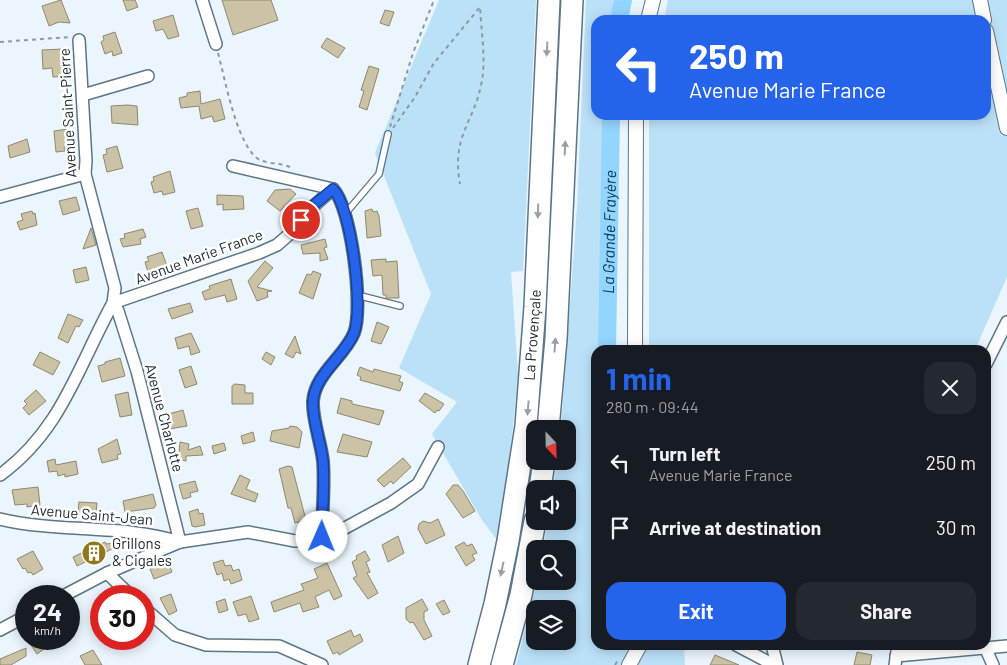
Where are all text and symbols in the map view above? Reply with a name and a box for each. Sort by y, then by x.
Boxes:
text: 250 m [689,34,784,76]
icon: left [606,35,671,100]
one-way arrow [543,41,551,57]
street label: Avenue Saint-Pierre [55,48,79,178]
text: Avenue Marie France [689,76,886,102]
one-way arrow [562,140,570,156]
water label: La Grande Frayère [598,170,619,294]
pin [280,199,322,241]
one-way arrow [534,203,542,219]
icon: arrive [287,206,315,234]
street label: Avenue Marie France [132,225,265,288]
street label: La Provençale [519,289,544,381]
one-way arrow [551,337,559,353]
text: 1 min [606,360,672,396]
street label: Avenue Charlotte [142,362,188,474]
button: close [924,362,976,414]
text: 280 m · 09:44 [606,397,699,416]
one-way arrow [523,400,531,416]
north arrow [526,420,576,470]
map controls [526,420,576,650]
text: Turn left [649,442,720,465]
icon: left [606,449,634,477]
text: 250 m [926,451,976,474]
text: Avenue Marie France [649,465,792,484]
button: sound [526,480,576,530]
street label: Avenue Saint-Jean [30,500,154,528]
position arrow [295,510,347,562]
icon: arrive [606,514,634,542]
text: Arrive at destination [649,516,821,539]
text: 30 m [936,516,976,539]
place label: Grillons & Cigales [112,534,172,569]
building icon: Grillons & Cigales [81,540,107,566]
button: search [526,540,576,590]
one-way arrow [498,561,506,577]
button: Exit [606,582,786,640]
button: Share [796,582,976,640]
speed limit sign: 30 [90,585,155,650]
text: 24 [33,596,62,626]
button: layers [526,600,576,650]
text: km/h [34,623,61,637]

